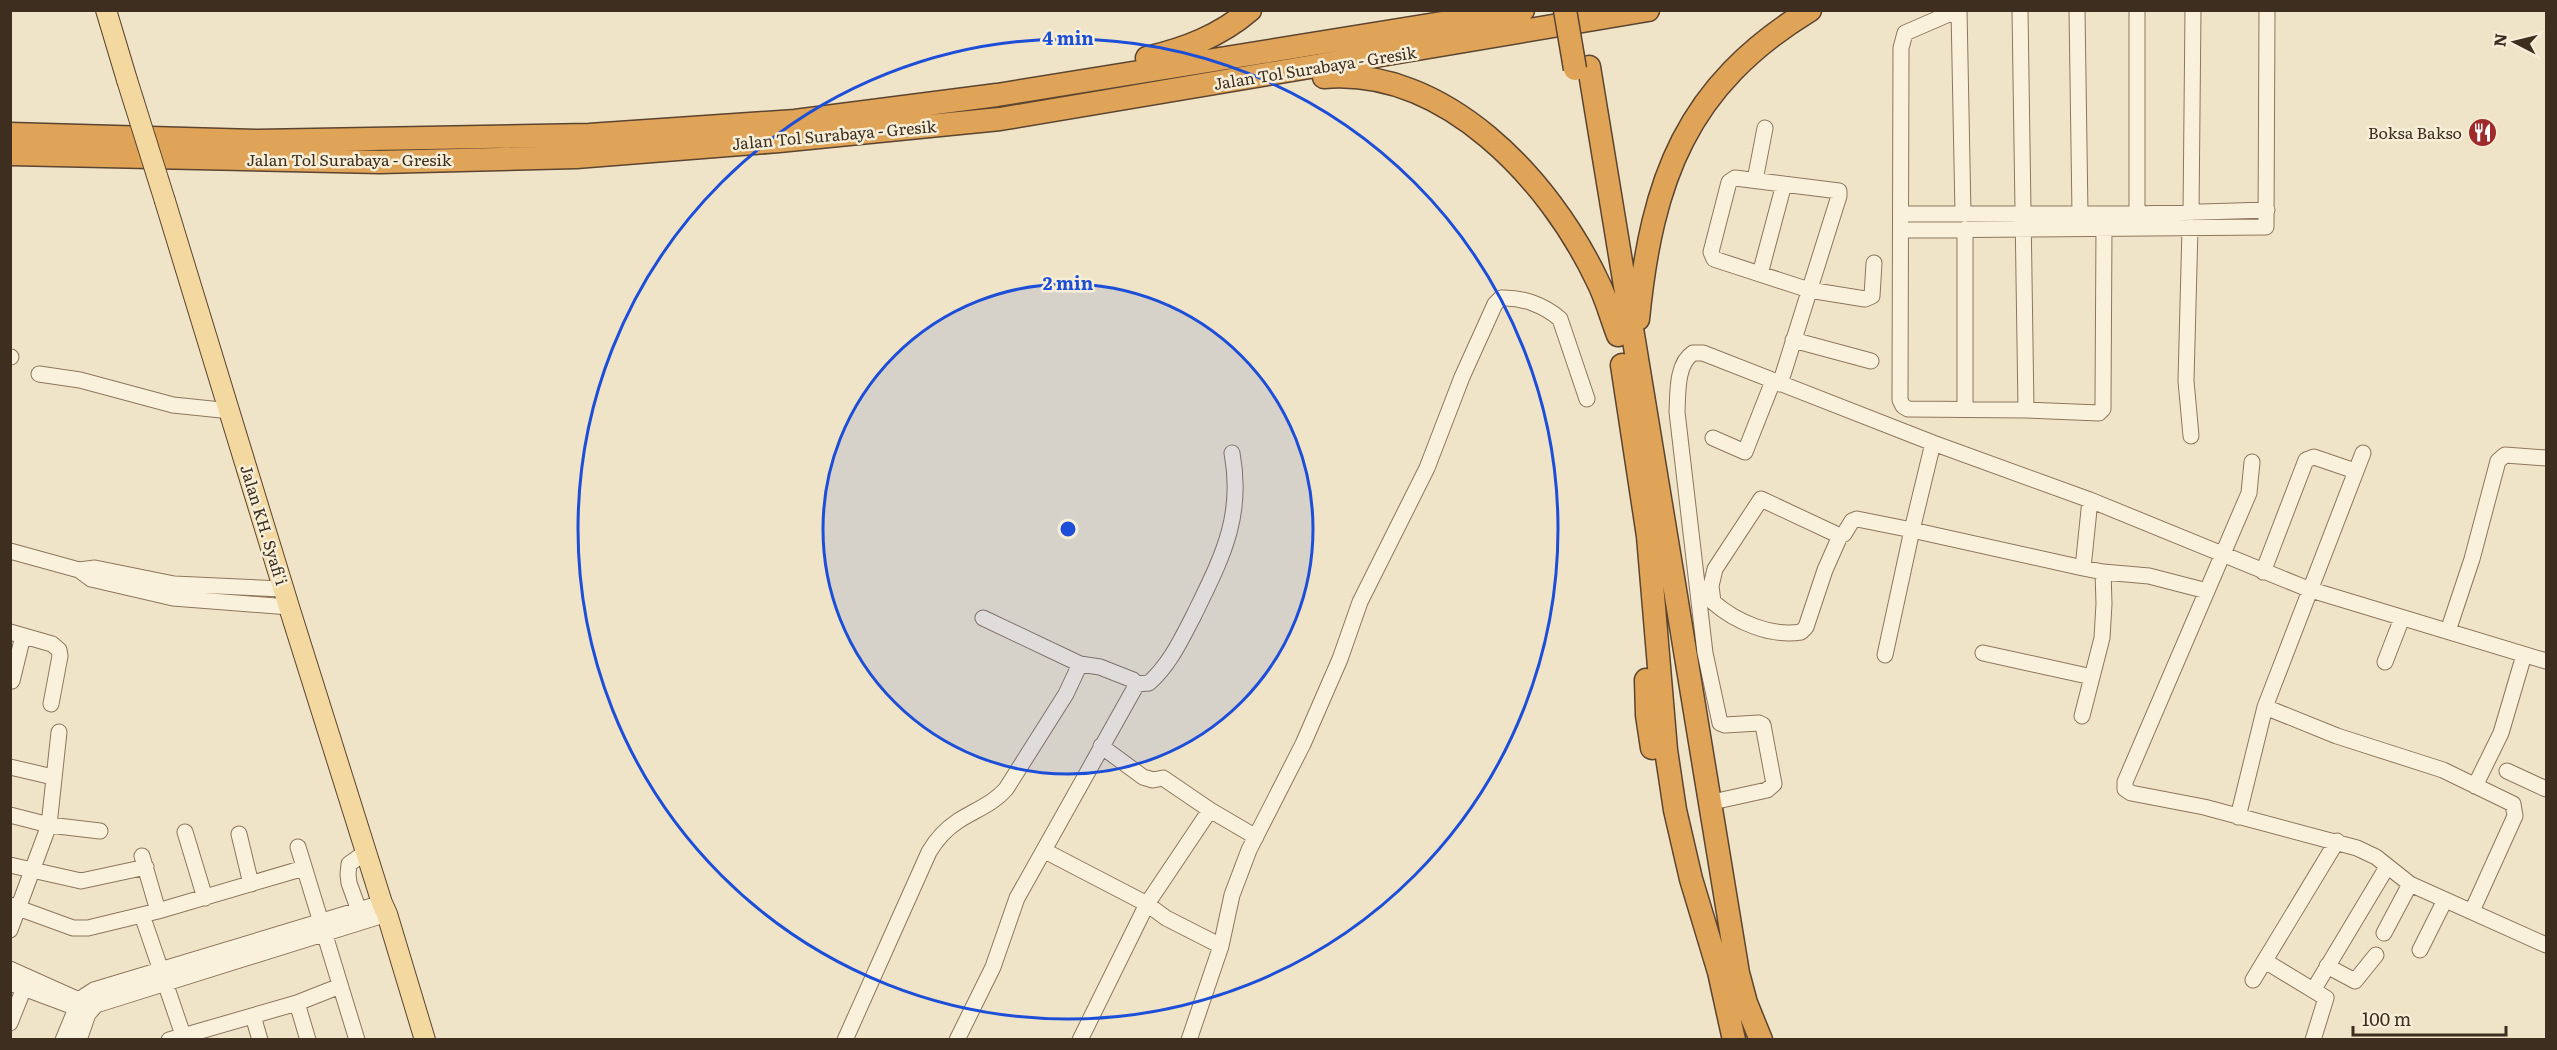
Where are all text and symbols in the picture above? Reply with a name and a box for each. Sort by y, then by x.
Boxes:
north arrow [2485,12,2545,72]
text: 4 min [1042,24,1094,51]
text: N [2486,32,2512,48]
street label: Jalan Tol Surabaya - Gresik [1212,39,1418,95]
street label: Jalan Tol Surabaya - Gresik [731,113,937,155]
restaurant icon: Boksa Bakso [2467,117,2499,149]
place label: Boksa Bakso [2368,120,2462,144]
street label: Jalan Tol Surabaya - Gresik [246,147,452,171]
text: 2 min [1043,269,1094,296]
street label: Jalan KH. Syafi'i [235,462,295,588]
centre of rings [1058,519,1078,539]
scale bar [2353,999,2506,1037]
text: 100 m [2362,1005,2411,1032]

